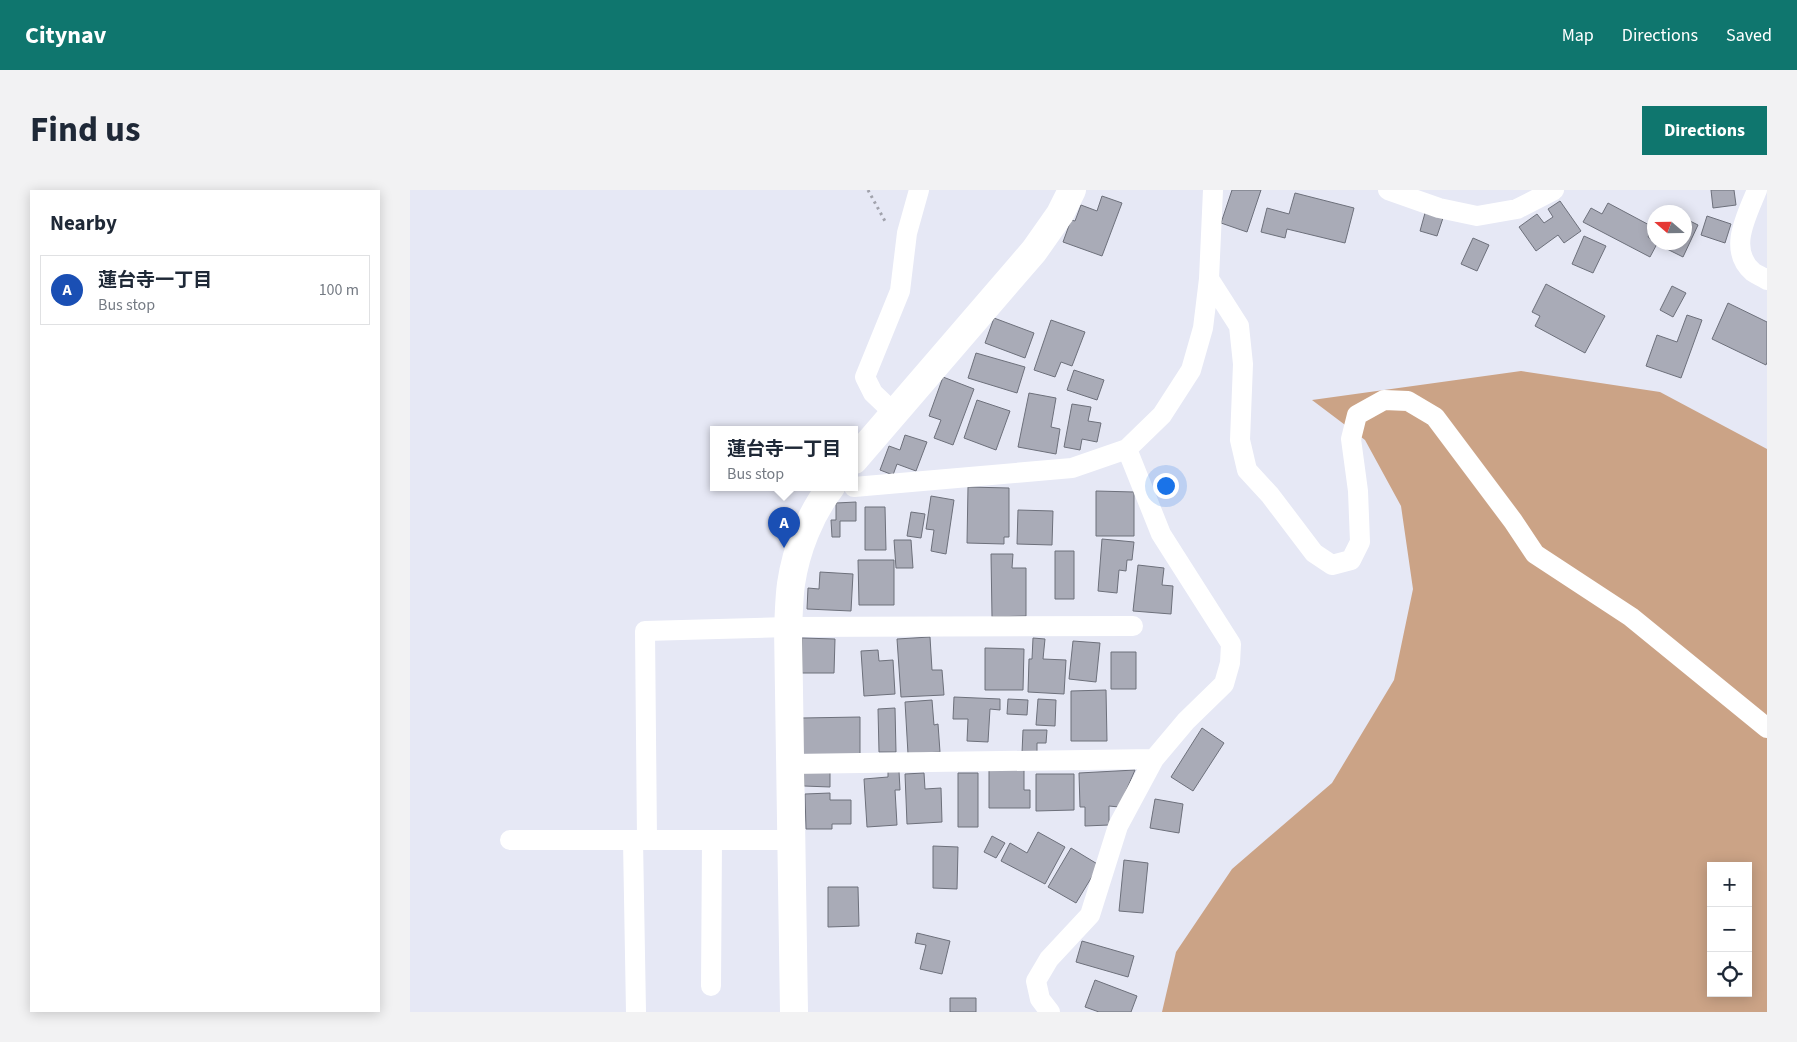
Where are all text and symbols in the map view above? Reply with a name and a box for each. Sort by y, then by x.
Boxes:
text: Citynav [25,18,106,53]
text: Map [1562,23,1594,48]
text: Directions [1622,23,1698,48]
text: Saved [1726,23,1772,48]
text: Find us [30,105,140,155]
button: Directions [1642,106,1767,155]
north arrow [1647,205,1692,250]
text: Nearby [50,208,117,238]
text: 蓮台寺一丁目 [98,267,212,294]
text: A [62,279,72,301]
text: 100 m [319,279,359,301]
text: Bus stop [98,294,155,316]
popup [710,426,858,491]
text: 蓮台寺一丁目 [727,436,841,463]
text: Bus stop [727,463,784,485]
your location [1153,473,1179,499]
pin: A [768,507,800,548]
map controls [1707,862,1752,997]
button: + [1707,862,1752,907]
button: − [1707,907,1752,952]
button: locate [1707,952,1752,997]

